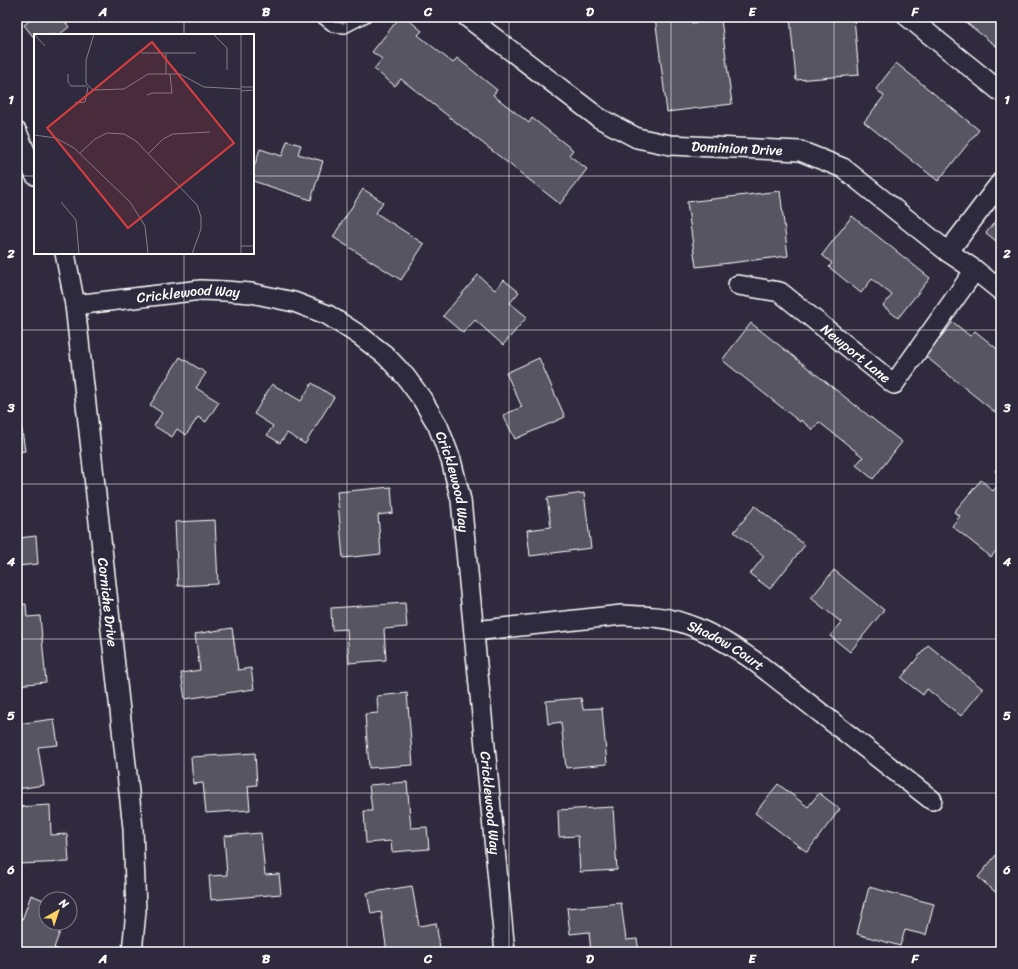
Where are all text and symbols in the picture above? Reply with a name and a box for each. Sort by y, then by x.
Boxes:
text: A [98,0,107,23]
text: B [262,0,271,23]
text: C [423,0,433,23]
text: D [586,0,594,23]
text: E [748,0,757,23]
text: F [910,0,919,23]
inset map [34,34,254,254]
text: 1 [8,88,14,111]
text: 1 [1004,88,1010,111]
street label: Dominion Drive [691,134,783,163]
text: 2 [6,242,15,265]
text: 2 [1002,242,1011,265]
street label: Cricklewood Way [135,277,242,310]
street label: Newport Lane [815,317,897,390]
text: 3 [6,396,15,419]
text: 3 [1002,396,1011,419]
street label: Cricklewood Way [428,427,477,534]
text: 4 [6,550,16,573]
text: 4 [1002,550,1012,573]
street label: Corniche Drive [91,556,125,648]
street label: Shadow Court [684,613,770,677]
text: 5 [7,704,15,727]
text: 5 [1003,704,1011,727]
street label: Cricklewood Way [473,750,508,857]
text: 6 [6,858,15,881]
text: 6 [1002,858,1011,881]
north arrow [38,891,78,931]
text: N [54,893,73,914]
text: A [98,947,107,969]
text: B [262,947,271,969]
text: C [423,947,433,969]
text: D [586,947,594,969]
text: E [748,947,757,969]
text: F [910,947,919,969]

